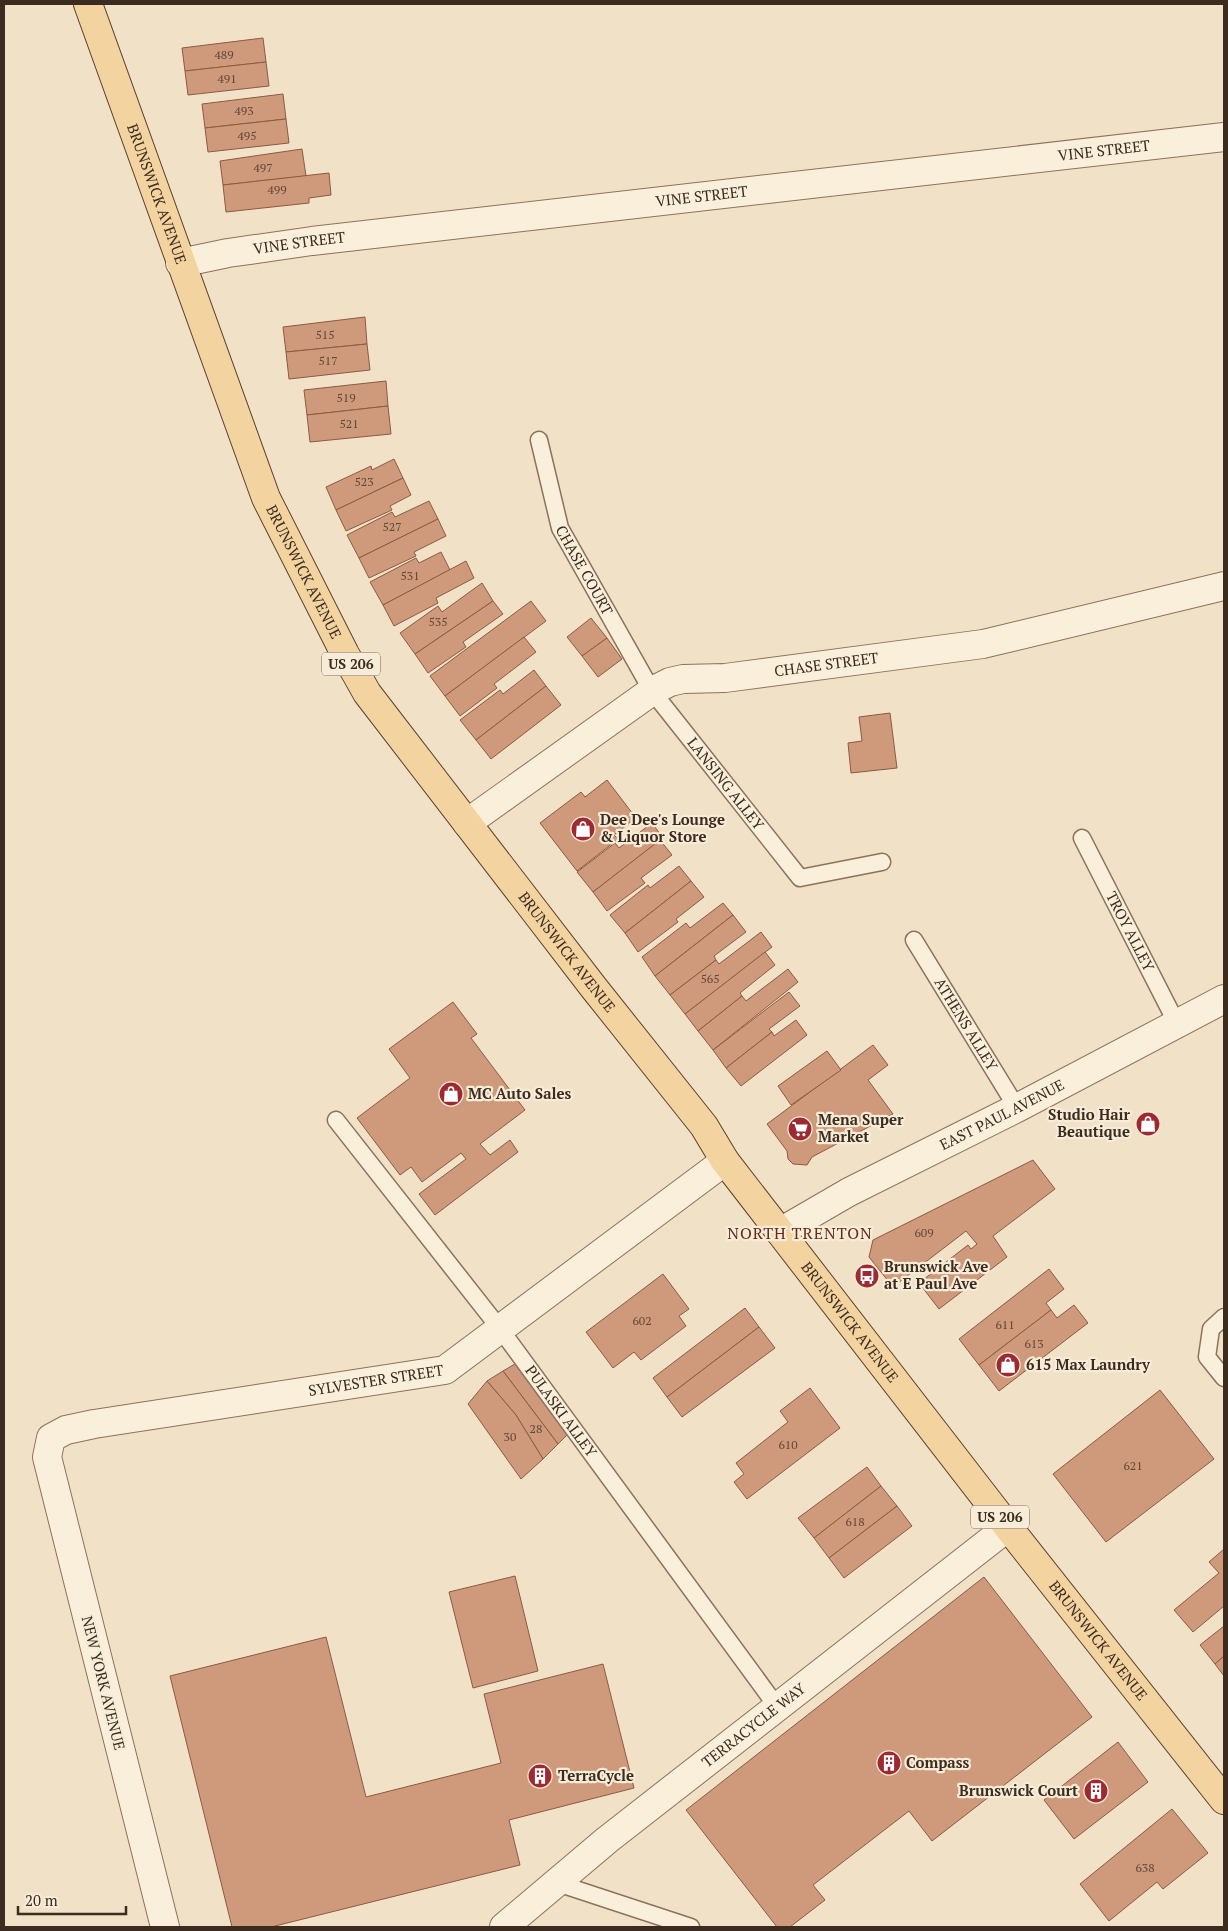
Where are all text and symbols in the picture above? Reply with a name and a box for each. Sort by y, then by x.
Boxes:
house number: 489 [214,47,234,62]
house number: 491 [217,71,237,86]
house number: 493 [234,103,254,118]
street label: BRUNSWICK AVENUE [123,121,192,266]
house number: 495 [237,128,257,143]
street label: VINE STREET [1057,135,1151,165]
house number: 497 [253,160,273,175]
street label: VINE STREET [654,180,749,211]
house number: 499 [267,182,287,197]
street label: VINE STREET [252,226,346,258]
house number: 515 [315,327,335,342]
house number: 517 [318,353,338,368]
house number: 519 [336,390,356,405]
house number: 521 [339,416,359,431]
house number: 523 [354,474,374,489]
street label: BRUNSWICK AVENUE [262,501,347,642]
house number: 527 [382,519,402,534]
street label: CHASE COURT [551,521,618,618]
house number: 531 [400,568,420,583]
house number: 535 [428,614,448,629]
street label: CHASE STREET [773,647,880,680]
road number: US 206 [322,652,380,676]
street label: LANSING ALLEY [683,733,769,834]
place label: Dee Dee's Lounge & Liquor Store [600,809,725,846]
shop icon: Dee Dee's Lounge & Liquor Store [570,816,596,842]
street label: BRUNSWICK AVENUE [514,887,621,1016]
street label: TROY ALLEY [1102,888,1160,975]
house number: 565 [700,971,720,986]
street label: ATHENS ALLEY [930,974,1003,1074]
street label: EAST PAUL AVENUE [936,1074,1067,1154]
shop icon: MC Auto Sales [438,1081,464,1107]
place label: MC Auto Sales [468,1083,572,1103]
place label: Studio Hair Beautique [1048,1104,1131,1141]
place label: Mena Super Market [818,1109,904,1146]
shop icon: Studio Hair Beautique [1135,1111,1161,1137]
supermarket icon: Mena Super Market [787,1116,813,1142]
district label: NORTH TRENTON [727,1222,873,1244]
house number: 609 [914,1225,934,1240]
place label: Brunswick Ave at E Paul Ave [884,1256,988,1293]
street label: BRUNSWICK AVENUE [797,1257,903,1386]
bus stop icon: Brunswick Ave at E Paul Ave [854,1263,880,1289]
house number: 602 [632,1313,652,1328]
house number: 611 [995,1317,1015,1332]
house number: 613 [1024,1336,1044,1351]
shop icon: 615 Max Laundry [995,1352,1021,1378]
place label: 615 Max Laundry [1026,1354,1151,1374]
street label: SYLVESTER STREET [307,1359,445,1400]
street label: PULASKI ALLEY [521,1361,602,1461]
house number: 28 [530,1421,542,1436]
house number: 30 [504,1429,516,1444]
house number: 610 [778,1437,798,1452]
house number: 621 [1123,1458,1143,1473]
road number: US 206 [971,1505,1029,1528]
house number: 618 [845,1514,865,1529]
street label: BRUNSWICK AVENUE [1045,1576,1152,1704]
street label: NEW YORK AVENUE [78,1614,130,1752]
street label: TERRACYCLE WAY [697,1678,809,1771]
building icon: Compass [876,1750,902,1776]
place label: Compass [906,1752,970,1772]
building icon: TerraCycle [527,1763,553,1789]
place label: TerraCycle [558,1765,634,1785]
building icon: Brunswick Court [1083,1778,1109,1804]
place label: Brunswick Court [959,1780,1078,1800]
house number: 638 [1135,1860,1155,1875]
scale bar [18,1884,125,1916]
text: 20 m [25,1890,58,1910]

